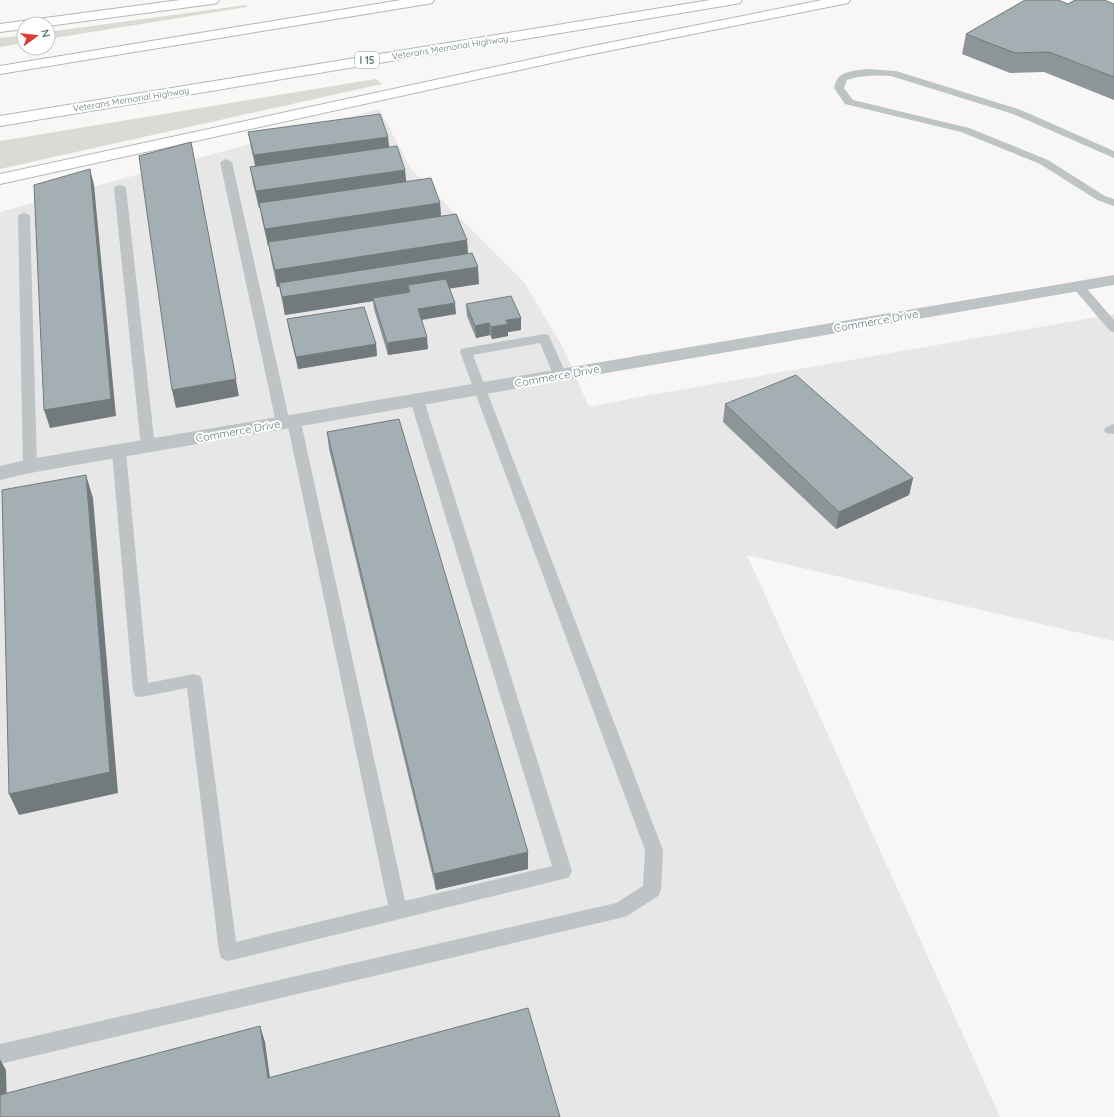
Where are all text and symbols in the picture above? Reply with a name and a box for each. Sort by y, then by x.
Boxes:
north arrow [16,16,56,56]
text: N [38,28,53,39]
street label: Veterans Memorial Highway [391,32,509,62]
road number: I 15 [355,52,379,68]
street label: Veterans Memorial Highway [72,84,190,114]
street label: Commerce Drive [833,307,919,335]
street label: Commerce Drive [514,362,600,390]
street label: Commerce Drive [195,417,281,445]

